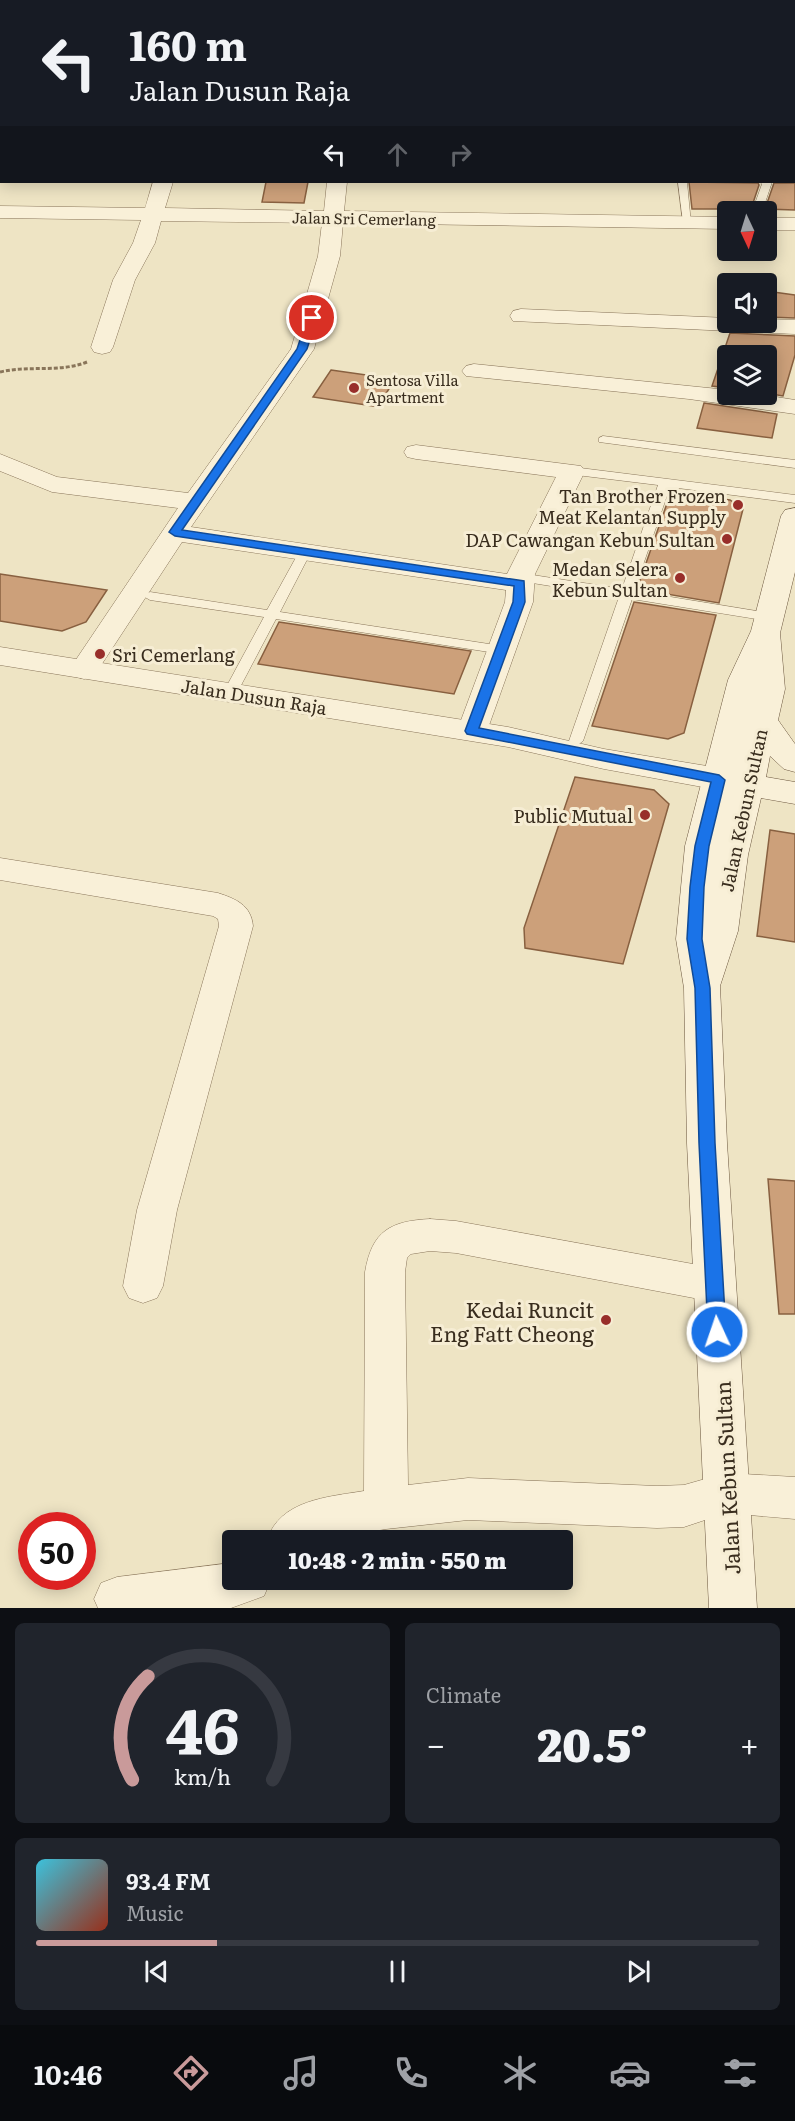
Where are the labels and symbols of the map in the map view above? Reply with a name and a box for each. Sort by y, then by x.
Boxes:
north arrow [717,201,777,261]
street label: Jalan Sri Cemerlang [292,205,437,231]
pin [286,292,337,343]
place label: Sentosa Villa Apartment [366,368,459,408]
marker: Sentosa Villa Apartment [347,381,361,395]
place label: Tan Brother Frozen Meat Kelantan Supply [538,482,727,530]
marker: Tan Brother Frozen Meat Kelantan Supply [731,498,745,512]
place label: DAP Cawangan Kebun Sultan [465,526,715,553]
marker: DAP Cawangan Kebun Sultan [720,532,734,546]
place label: Medan Selera Kebun Sultan [552,555,668,603]
marker: Medan Selera Kebun Sultan [673,571,687,585]
place label: Sri Cemerlang [112,641,236,668]
marker: Sri Cemerlang [93,647,107,661]
street label: Jalan Dusun Raja [179,671,329,721]
street label: Jalan Kebun Sultan [713,726,774,894]
place label: Public Mutual [514,802,633,829]
marker: Public Mutual [638,808,652,822]
place label: Kedai Runcit Eng Fatt Cheong [430,1293,595,1348]
position arrow [685,1300,749,1364]
marker: Kedai Runcit Eng Fatt Cheong [599,1313,613,1327]
street label: Jalan Kebun Sultan [705,1380,747,1576]
speed limit sign: 50 [18,1512,96,1590]

